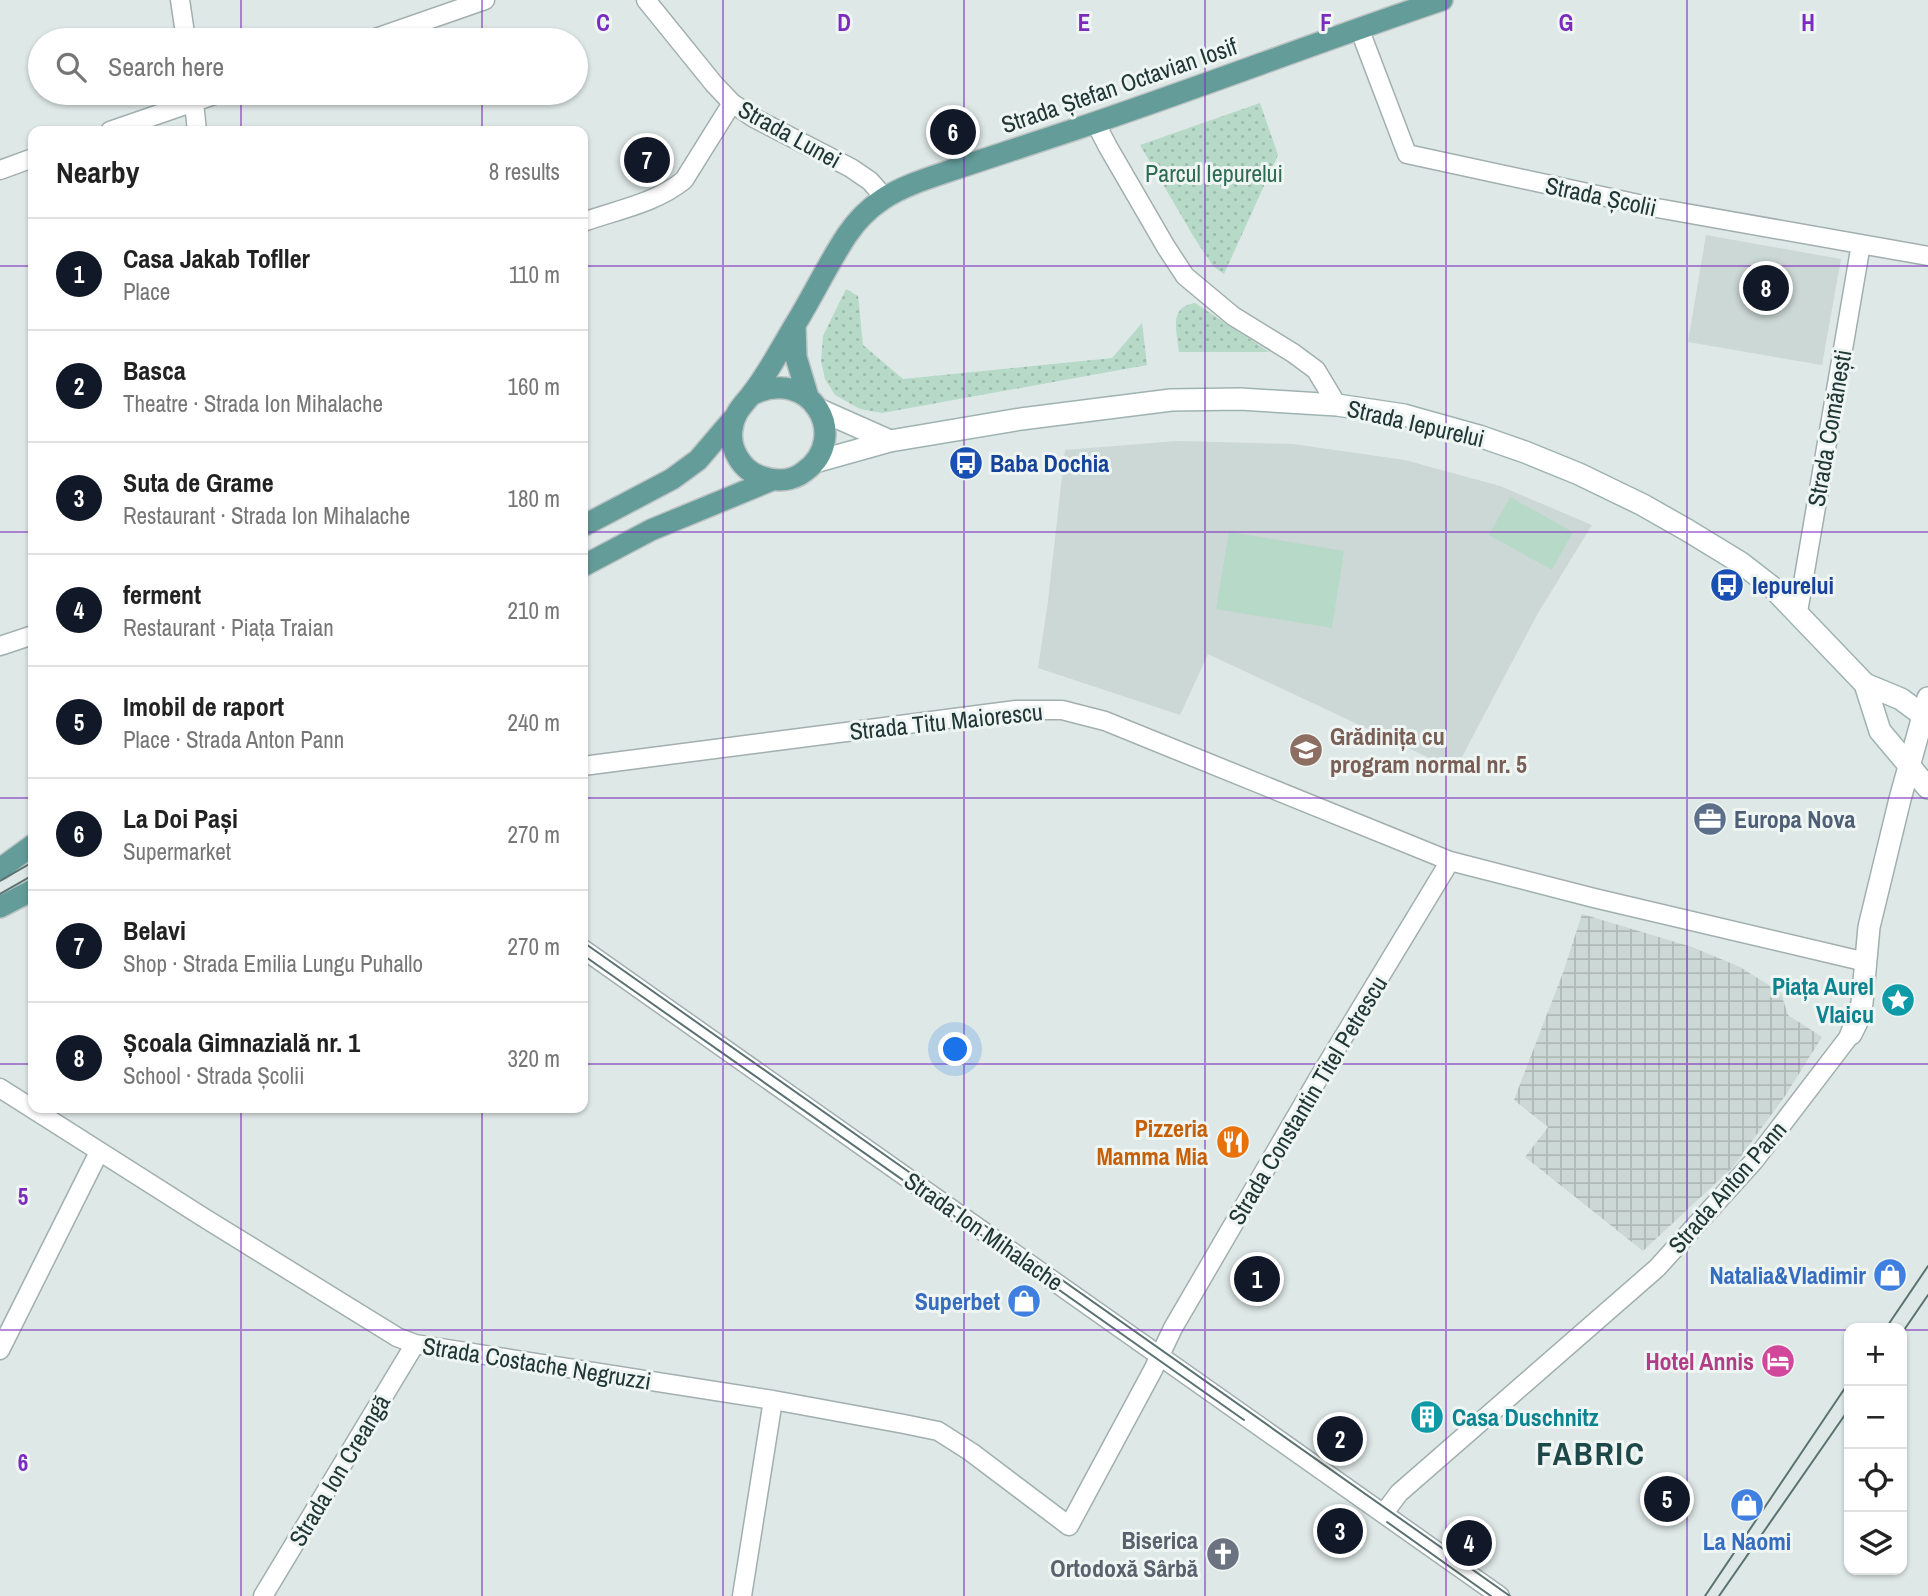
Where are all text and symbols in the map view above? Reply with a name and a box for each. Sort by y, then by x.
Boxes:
text: C [596,7,610,38]
text: D [837,7,851,38]
text: E [1078,7,1090,38]
text: F [1320,7,1332,38]
text: G [1559,7,1573,38]
text: H [1801,7,1815,38]
search box [28,28,588,105]
street label: Strada Ștefan Octavian Iosif [997,29,1242,140]
icon: search [52,48,90,86]
text: Search here [108,49,224,84]
street label: Strada Lunei [733,93,847,175]
pin: 6 [930,106,976,158]
pin: 7 [624,134,670,186]
text: Nearby [56,152,139,192]
text: 8 results [489,156,560,187]
park label: Parcul Iepurelui [1145,157,1283,189]
street label: Strada Școlii [1543,169,1659,223]
text: Casa Jakab Tofller [123,241,310,276]
text: 1 [74,259,84,290]
text: 110 m [509,259,560,290]
pin: 8 [1743,262,1789,314]
text: Place [123,276,170,307]
street label: Strada Comănești [1799,347,1859,509]
text: Basca [123,353,186,388]
text: 2 [74,371,84,402]
text: 160 m [508,371,560,402]
text: Theatre · Strada Ion Mihalache [123,388,383,419]
street label: Strada Iepurelui [1344,392,1488,454]
bus stop icon: Baba Dochia [947,444,985,482]
place label: Baba Dochia [990,447,1109,479]
text: Suta de Grame [123,465,274,500]
text: 3 [74,483,84,514]
text: 180 m [508,483,560,514]
text: Restaurant · Strada Ion Mihalache [123,500,410,531]
bus stop icon: Iepurelui [1708,566,1746,604]
place label: Iepurelui [1752,569,1834,601]
text: ferment [123,577,201,612]
text: 4 [74,595,84,626]
text: 210 m [508,595,560,626]
text: Restaurant · Piața Traian [123,612,334,643]
text: Imobil de raport [123,689,284,724]
street label: Strada Titu Maiorescu [848,695,1044,747]
text: 5 [74,707,84,738]
text: 240 m [508,707,560,738]
place label: Grădinița cu program normal nr. 5 [1330,720,1527,780]
text: Place · Strada Anton Pann [123,724,344,755]
school or university icon: Grădinița cu program normal nr. 5 [1287,731,1325,769]
office icon: Europa Nova [1691,800,1729,838]
text: La Doi Pași [123,801,238,836]
place label: Europa Nova [1734,803,1855,835]
text: 6 [74,819,84,850]
text: 270 m [508,819,560,850]
text: Supermarket [123,836,231,867]
text: Belavi [123,913,186,948]
text: 7 [74,931,84,962]
text: 270 m [508,931,560,962]
text: Shop · Strada Emilia Lungu Puhallo [123,948,423,979]
street label: Strada Constantin Titel Petrescu [1220,970,1394,1230]
place label: Piața Aurel Vlaicu [1772,970,1874,1030]
place icon: Piața Aurel Vlaicu [1879,981,1917,1019]
text: Școala Gimnazială nr. 1 [123,1025,360,1060]
your location [938,1032,972,1066]
text: 8 [74,1043,84,1074]
text: 320 m [508,1043,560,1074]
text: School · Strada Școlii [123,1060,304,1091]
place label: Pizzeria Mamma Mia [1096,1112,1208,1172]
street label: Strada Anton Pann [1661,1114,1793,1260]
restaurant icon: Pizzeria Mamma Mia [1214,1123,1252,1161]
street label: Strada Ion Mihalache [898,1164,1070,1298]
text: 5 [18,1181,28,1212]
pin: 1 [1234,1253,1280,1305]
shop icon: Natalia&Vladimir [1871,1256,1909,1294]
place label: Natalia&Vladimir [1710,1259,1866,1291]
shop icon: Superbet [1005,1282,1043,1320]
place label: Superbet [915,1285,1000,1317]
map controls [1844,1323,1907,1575]
button: + [1844,1323,1907,1386]
street label: Strada Costache Negruzzi [421,1329,653,1397]
hotel icon: Hotel Annis [1759,1342,1797,1380]
place label: Hotel Annis [1645,1345,1754,1377]
button: − [1844,1386,1907,1449]
street label: Strada Ion Creangă [281,1388,397,1552]
building icon: Casa Duschnitz [1408,1398,1446,1436]
place label: Casa Duschnitz [1452,1401,1599,1433]
pin: 2 [1317,1413,1363,1465]
district label: FABRIC [1536,1432,1646,1475]
text: 6 [18,1447,28,1478]
button: locate [1844,1449,1907,1512]
pin: 5 [1644,1473,1690,1525]
shop icon: La Naomi [1728,1486,1766,1524]
pin: 3 [1317,1505,1363,1557]
button: layers [1844,1512,1907,1575]
pin: 4 [1446,1517,1492,1569]
place label: Biserica Ortodoxă Sârbă [1050,1524,1198,1584]
place label: La Naomi [1703,1525,1791,1557]
church icon: Biserica Ortodoxă Sârbă [1204,1535,1242,1573]

